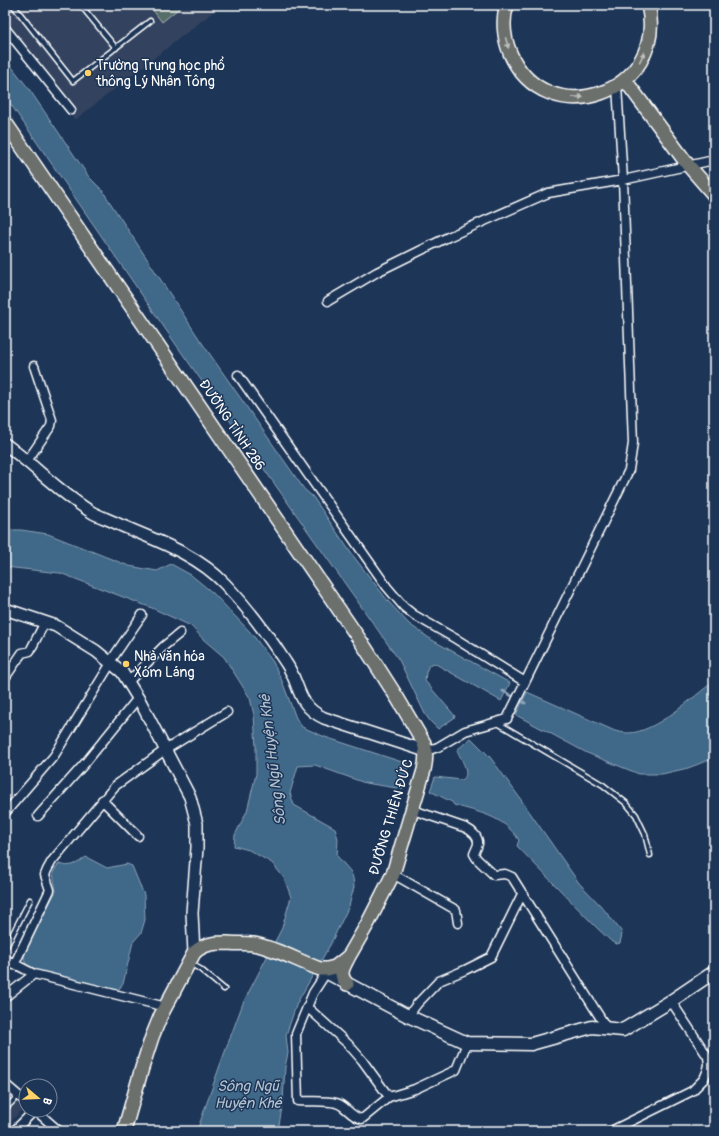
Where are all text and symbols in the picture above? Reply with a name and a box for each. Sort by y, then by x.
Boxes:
one-way arrow [504,38,510,50]
one-way arrow [639,51,645,63]
place label: Trường Trung học phổ thông Lý Nhân Tông [95,56,225,90]
marker: Trường Trung học phổ thông Lý Nhân Tông [83,68,93,78]
one-way arrow [572,94,585,100]
street label: ĐƯỜNG TỈNH 286 [195,376,270,474]
place label: Nhà văn hóa Xóm Láng [134,648,205,681]
marker: Nhà văn hóa Xóm Láng [121,659,131,669]
water label: Sông Ngũ Huyện Khê [255,692,290,827]
street label: ĐƯỜNG THIÊN ĐỨC [364,756,417,877]
water label: Sông Ngũ Huyện Khê [214,1077,283,1113]
north arrow [18,1078,58,1118]
text: B [40,1096,54,1106]

